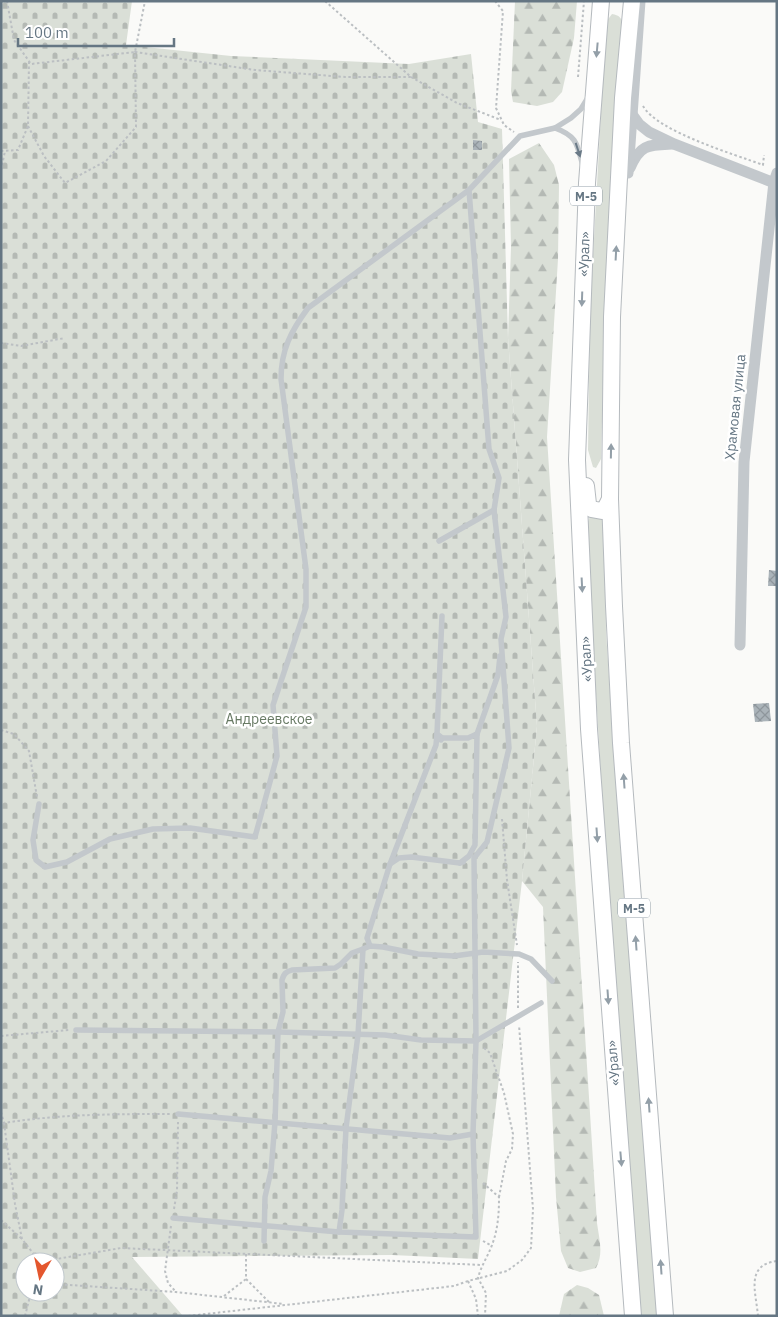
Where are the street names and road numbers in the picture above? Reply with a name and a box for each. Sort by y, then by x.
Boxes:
road number: М-5 [570,187,602,206]
street label: «Урал» [574,231,594,277]
street label: Храмовая улица [720,353,750,461]
street label: «Урал» [576,636,596,682]
road number: М-5 [618,898,650,918]
street label: «Урал» [602,1040,624,1086]

